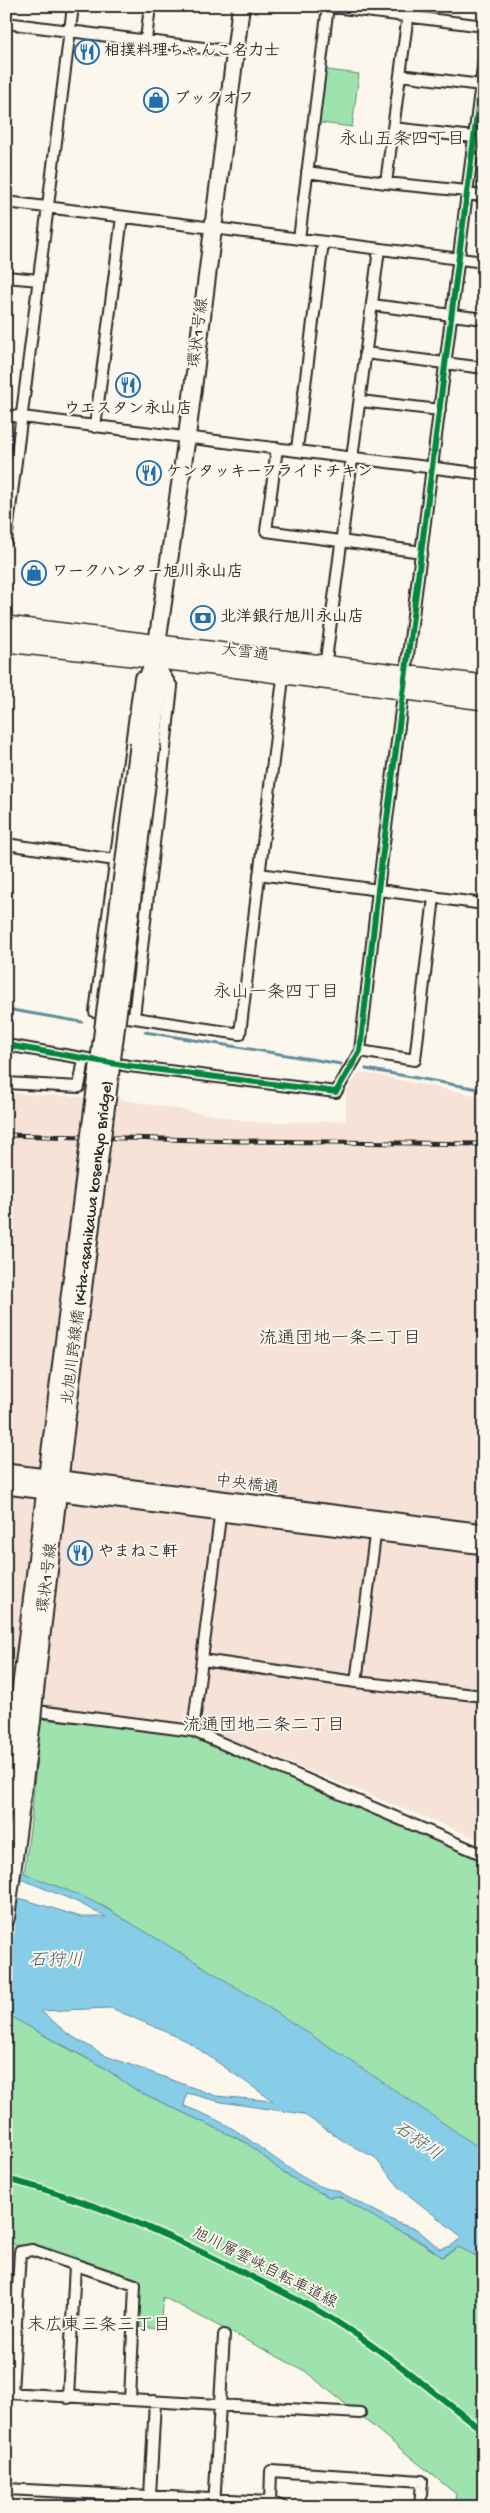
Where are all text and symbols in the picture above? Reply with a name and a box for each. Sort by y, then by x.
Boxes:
restaurant icon: 相撲料理ちゃんこ名力士 [74,39,100,65]
place label: 相撲料理ちゃんこ名力士 [104,41,280,62]
shop icon: ブックオフ [143,87,169,113]
place label: ブックオフ [174,90,254,110]
district label: 永山五条四丁目 [339,129,465,151]
street label: 環状1号線 [184,297,214,369]
restaurant icon: ウエスタン永山店 [115,372,141,398]
place label: ウエスタン永山店 [64,399,192,420]
restaurant icon: ケンタッキーフライドチキン [136,460,162,486]
place label: ケンタッキーフライドチキン [166,464,373,483]
shop icon: ワークハンター旭川永山店 [21,560,47,586]
place label: ワークハンター旭川永山店 [52,562,243,583]
bank icon: 北洋銀行旭川永山店 [190,605,216,631]
place label: 北洋銀行旭川永山店 [220,607,364,628]
street label: 大雪通 [220,641,270,666]
district label: 永山一条四丁目 [213,982,339,1004]
street label: 北旭川跨線橋 (Kita-asahikawa kosenkyo Bridge) [58,1079,118,1406]
district label: 流通団地一条二丁目 [259,1328,421,1350]
street label: 中央橋通 [214,1472,280,1499]
restaurant icon: やまねこ軒 [67,1540,93,1566]
street label: 環状1号線 [33,1542,63,1614]
place label: やまねこ軒 [98,1543,178,1563]
district label: 流通団地二条二丁目 [183,1715,345,1737]
water label: 石狩川 [29,1951,83,1972]
water label: 石狩川 [389,2118,445,2166]
street label: 旭川層雲峡自転車道線 [188,2222,341,2314]
district label: 末広東三条三丁目 [27,2315,171,2337]

